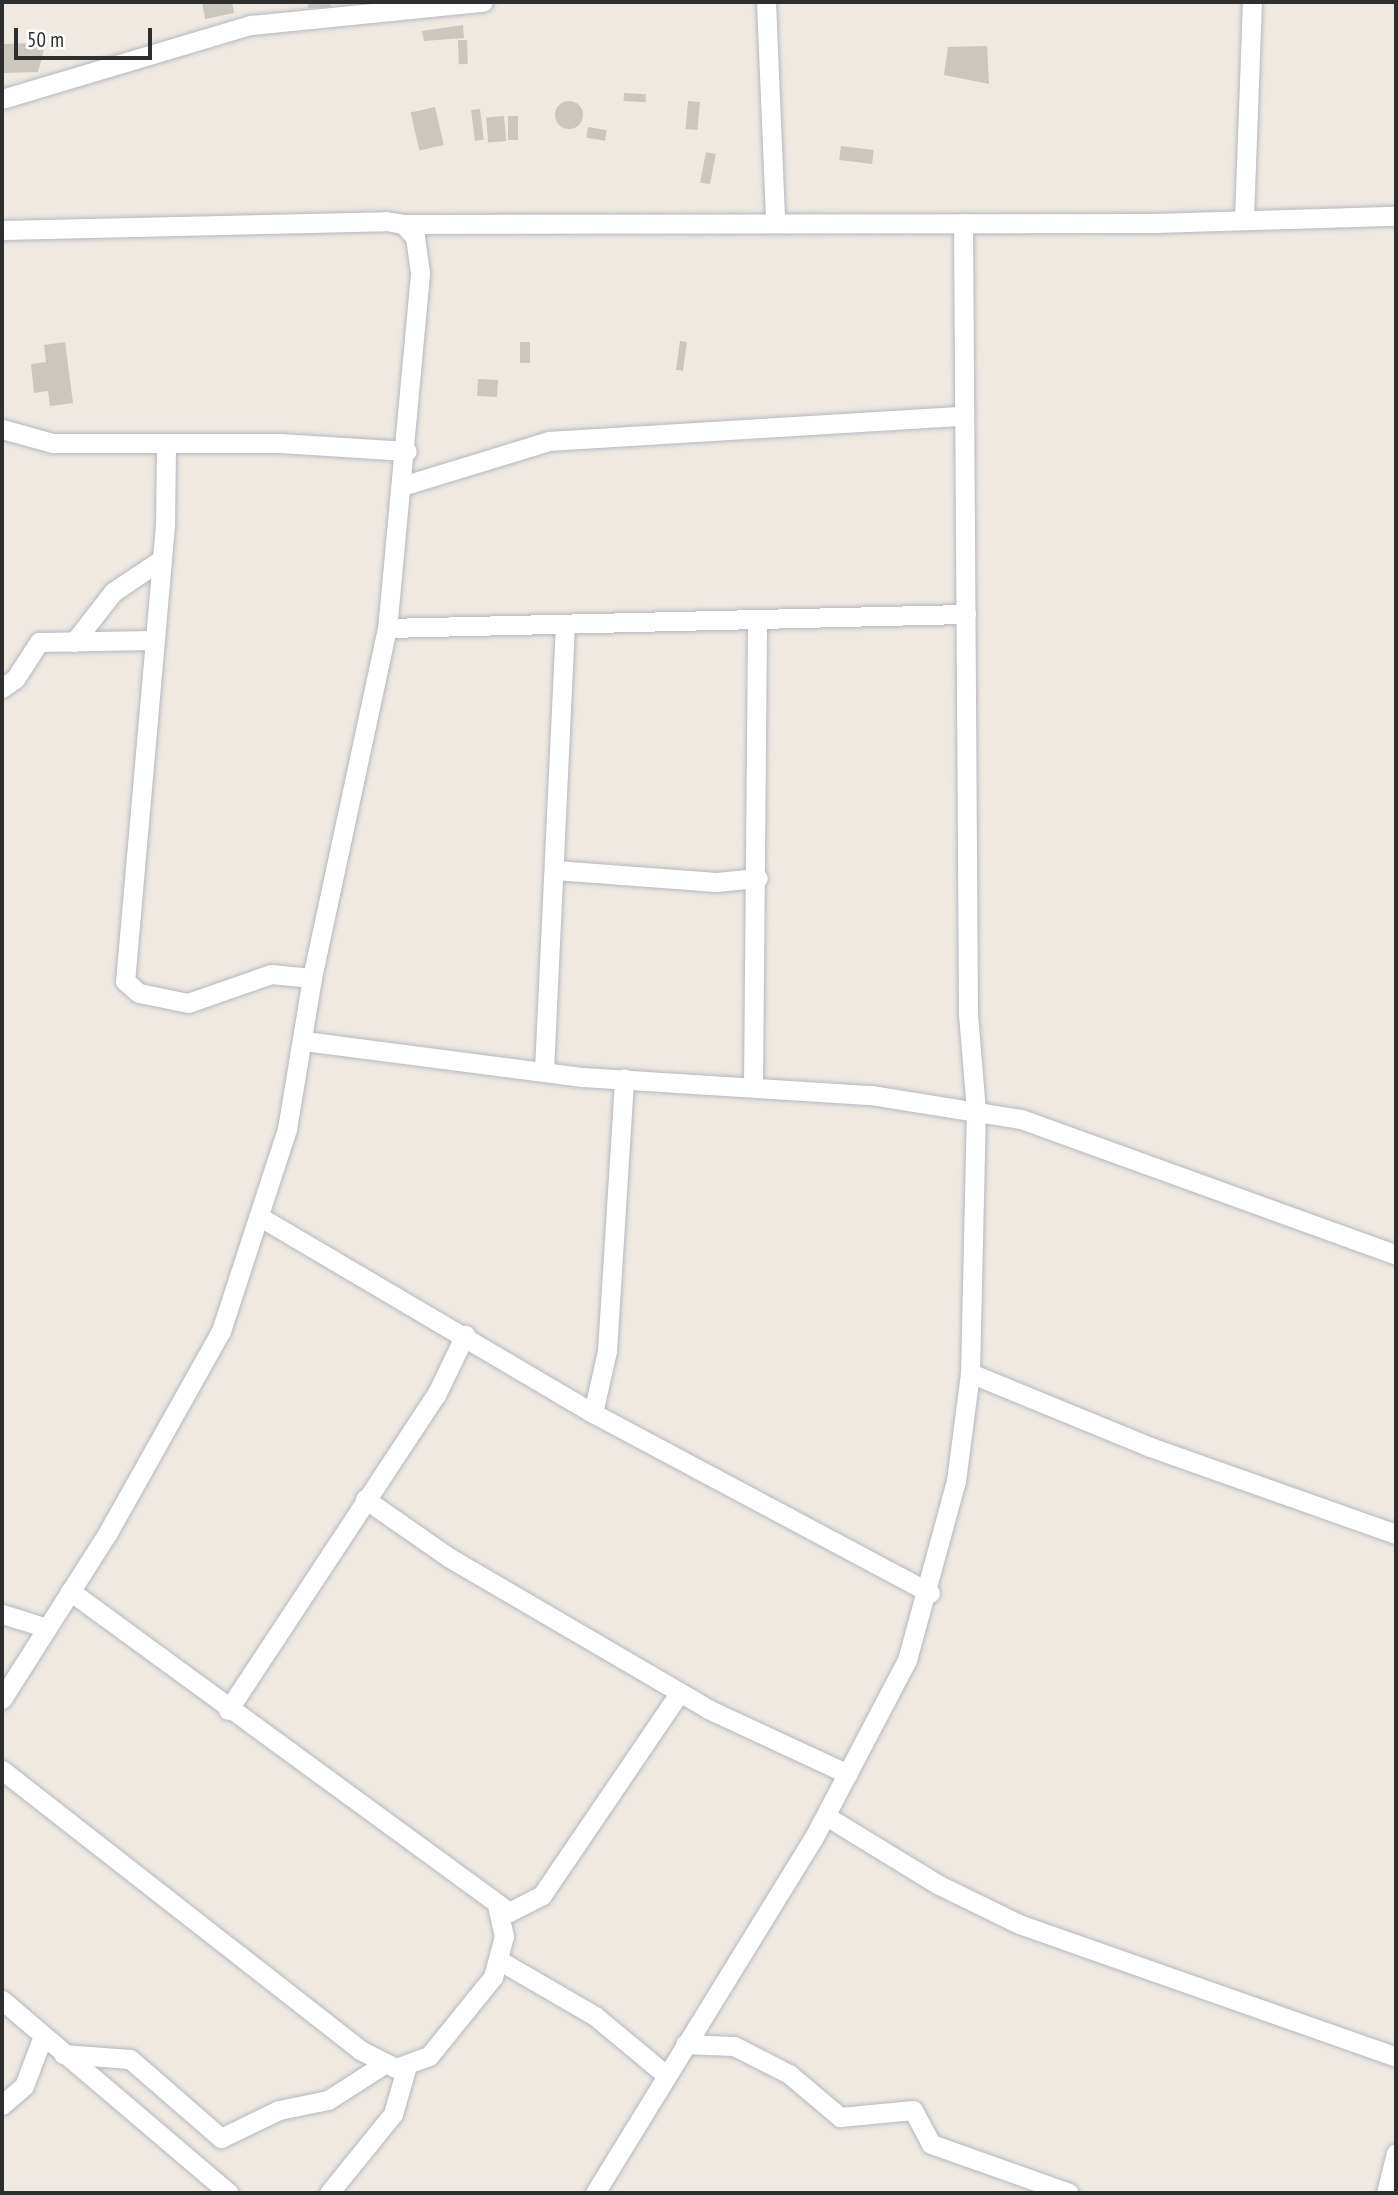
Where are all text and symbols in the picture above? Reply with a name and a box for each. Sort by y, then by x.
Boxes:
scale bar [18,14,156,58]
text: 50 m [27,26,64,53]

